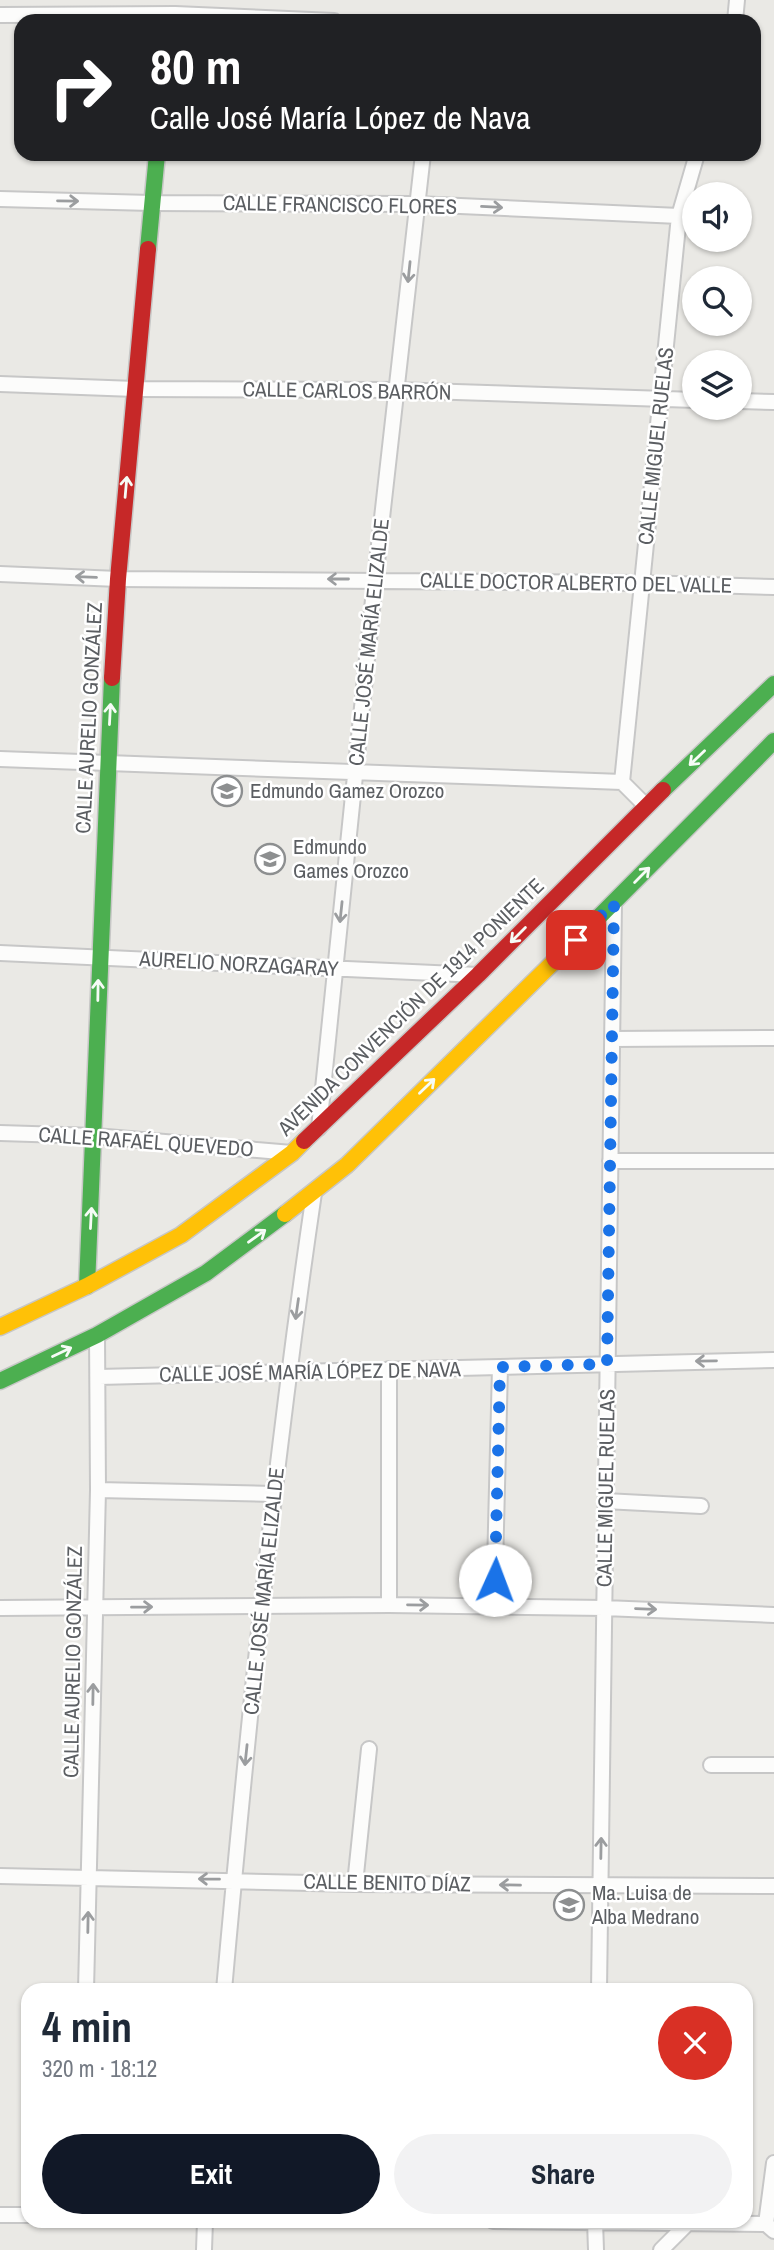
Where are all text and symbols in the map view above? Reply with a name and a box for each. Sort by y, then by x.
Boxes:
text: 80 m [150,33,242,99]
icon: right [35,42,126,133]
text: Calle José María López de Nava [150,96,531,139]
map controls [682,182,752,420]
button: sound [682,182,752,252]
street label: CALLE FRANCISCO FLORES [223,188,457,221]
one-way arrow [56,194,79,207]
one-way arrow [480,201,503,214]
one-way arrow [402,260,415,283]
button: search [682,266,752,336]
street label: CALLE MIGUEL RUELAS [631,346,680,546]
button: layers [682,350,752,420]
street label: CALLE CARLOS BARRÓN [242,374,452,407]
one-way arrow [120,476,133,499]
street label: CALLE JOSÉ MARÍA ELIZALDE [341,517,396,767]
street label: CALLE DOCTOR ALBERTO DEL VALLE [420,565,732,600]
one-way arrow [75,571,98,584]
one-way arrow [327,572,350,586]
street label: CALLE AURELIO GONZÁLEZ [68,601,109,834]
one-way arrow [104,703,117,726]
one-way arrow [689,749,706,766]
school or university icon: Edmundo Gamez Orozco [210,774,244,808]
place label: Edmundo Gamez Orozco [250,776,444,805]
place label: Edmundo Games Orozco [293,832,409,885]
school or university icon: Edmundo Games Orozco [253,842,287,876]
one-way arrow [633,866,650,883]
street label: AVENIDA CONVENCIÓN DE 1914 PONIENTE [271,871,550,1143]
one-way arrow [334,900,347,923]
pin [546,910,606,970]
icon: arrive [557,921,595,959]
one-way arrow [509,926,526,943]
street label: AURELIO NORZAGARAY [138,944,340,983]
one-way arrow [92,979,105,1002]
one-way arrow [418,1077,435,1094]
street label: CALLE RAFAÉL QUEVEDO [37,1120,255,1163]
one-way arrow [84,1207,97,1230]
one-way arrow [247,1228,265,1243]
one-way arrow [290,1298,303,1320]
one-way arrow [51,1345,72,1358]
street label: CALLE JOSÉ MARÍA LÓPEZ DE NAVA [159,1354,462,1389]
one-way arrow [695,1355,718,1368]
street label: CALLE MIGUEL RUELAS [589,1389,622,1587]
street label: CALLE JOSÉ MARÍA ELIZALDE [236,1466,291,1716]
position arrow [458,1543,532,1617]
street label: CALLE AURELIO GONZÁLEZ [56,1545,89,1778]
one-way arrow [406,1599,429,1612]
one-way arrow [130,1601,153,1614]
one-way arrow [634,1603,657,1616]
one-way arrow [87,1683,100,1706]
one-way arrow [240,1743,253,1765]
one-way arrow [594,1837,607,1860]
street label: CALLE BENITO DÍAZ [303,1867,471,1898]
one-way arrow [198,1873,221,1886]
one-way arrow [499,1878,522,1892]
place label: Ma. Luisa de Alba Medrano [591,1878,699,1931]
school or university icon: Ma. Luisa de Alba Medrano [552,1888,586,1922]
one-way arrow [81,1910,95,1933]
text: 4 min [42,1999,132,2055]
button: close [658,2006,732,2080]
text: 320 m · 18:12 [42,2053,157,2084]
button: Exit [42,2134,380,2214]
button: Share [394,2134,732,2214]

